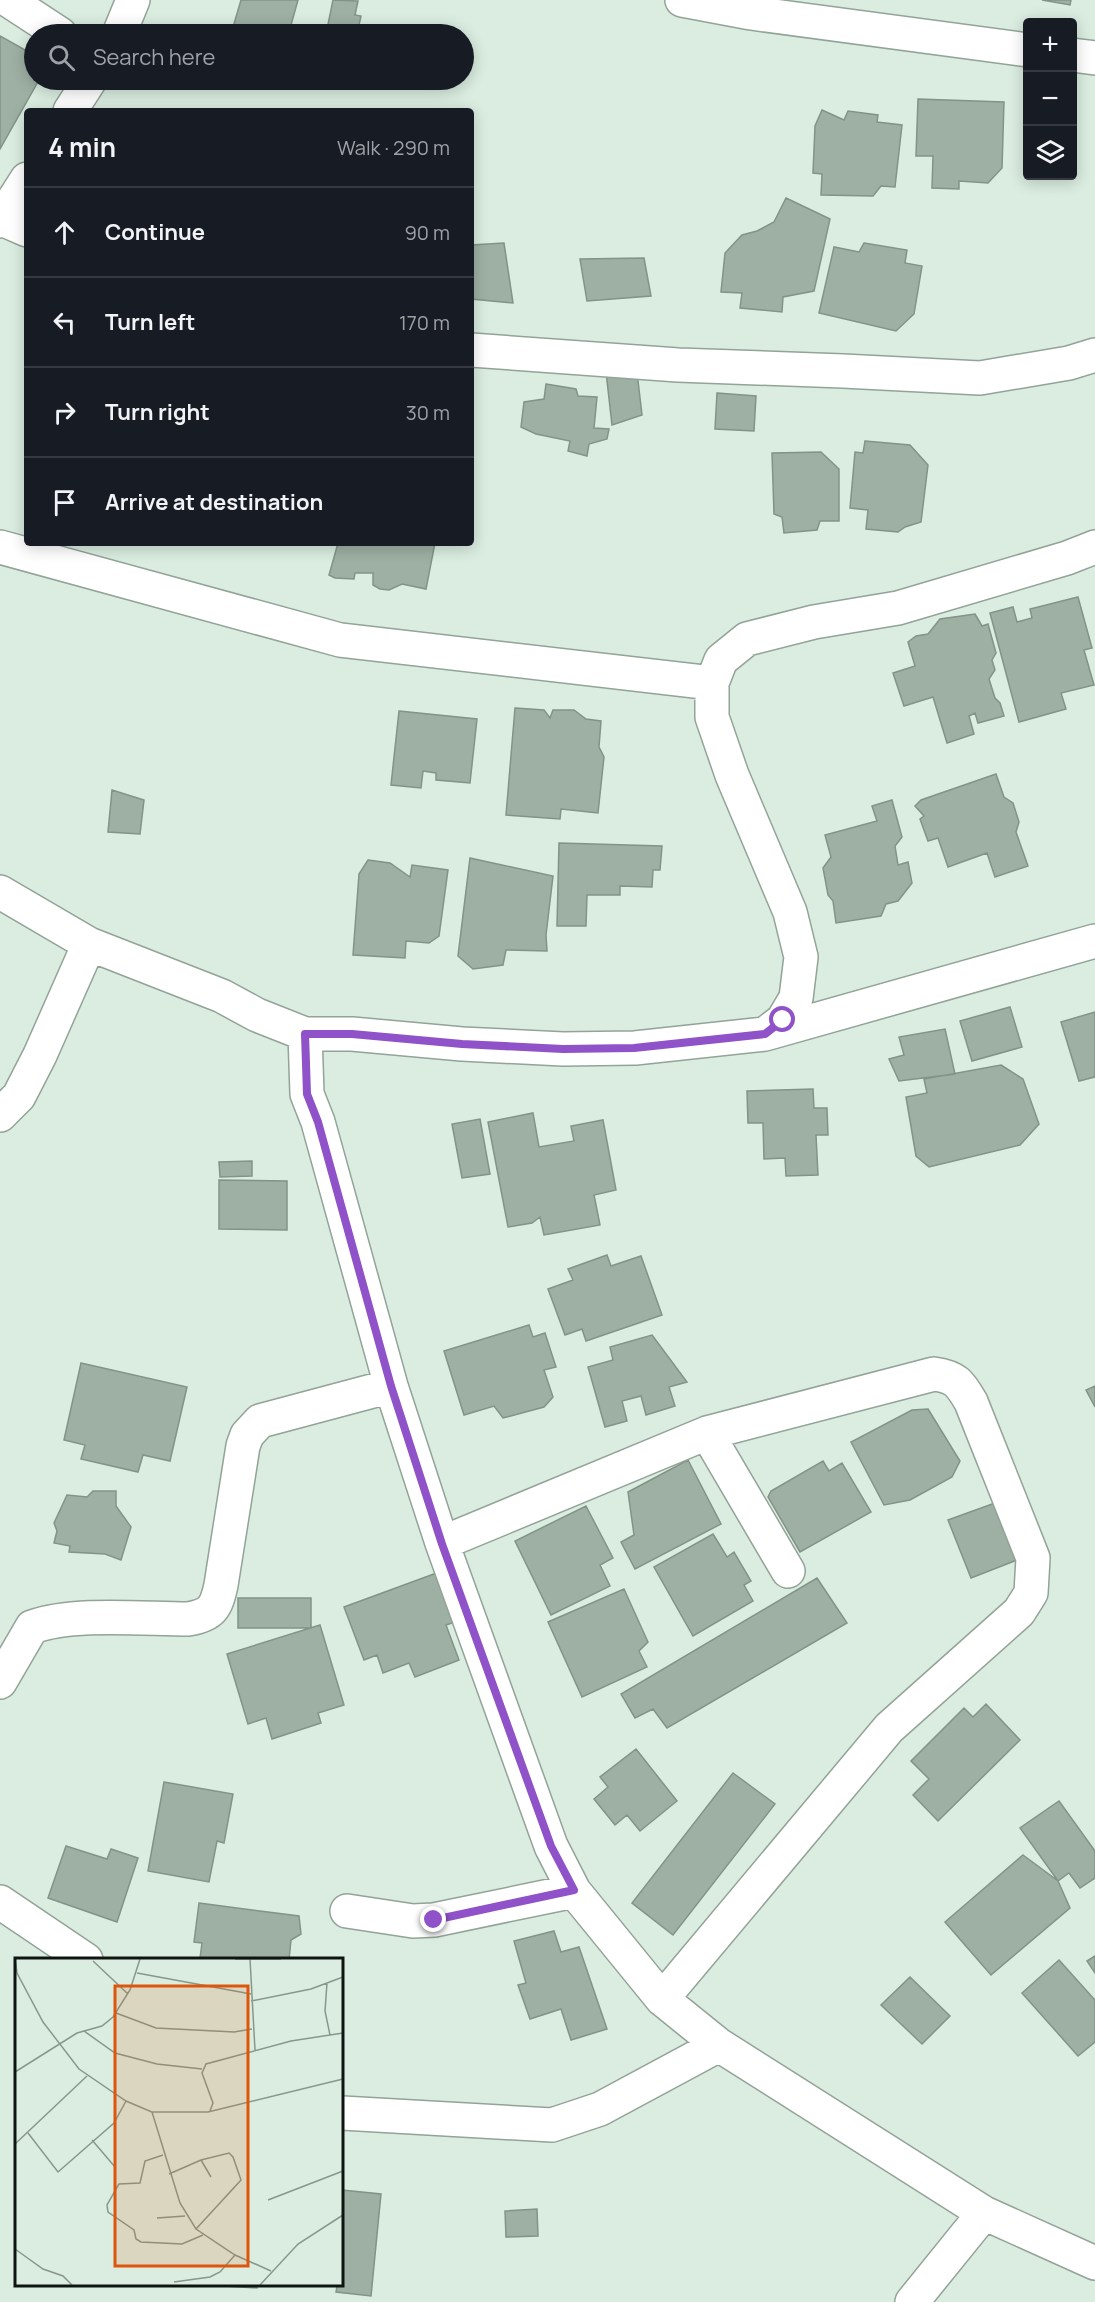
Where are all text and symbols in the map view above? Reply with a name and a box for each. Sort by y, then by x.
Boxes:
map controls [1023,18,1077,180]
button: + [1023,18,1077,72]
search box [24,24,474,90]
icon: search [45,41,78,74]
text: Search here [93,42,215,72]
button: − [1023,72,1077,126]
button: layers [1023,126,1077,180]
text: 4 min [48,129,116,165]
text: Walk · 290 m [337,134,450,161]
icon: ahead [48,216,81,249]
text: Continue [105,217,205,247]
text: 90 m [404,219,450,246]
icon: left [48,306,81,339]
text: Turn left [105,307,195,337]
text: 170 m [399,309,450,336]
icon: right [48,396,81,429]
text: Turn right [105,397,210,427]
text: 30 m [406,399,450,426]
icon: arrive [48,486,81,519]
text: Arrive at destination [105,487,323,517]
route start [769,1006,795,1032]
route end [420,1906,446,1932]
inset map [15,1958,344,2287]

